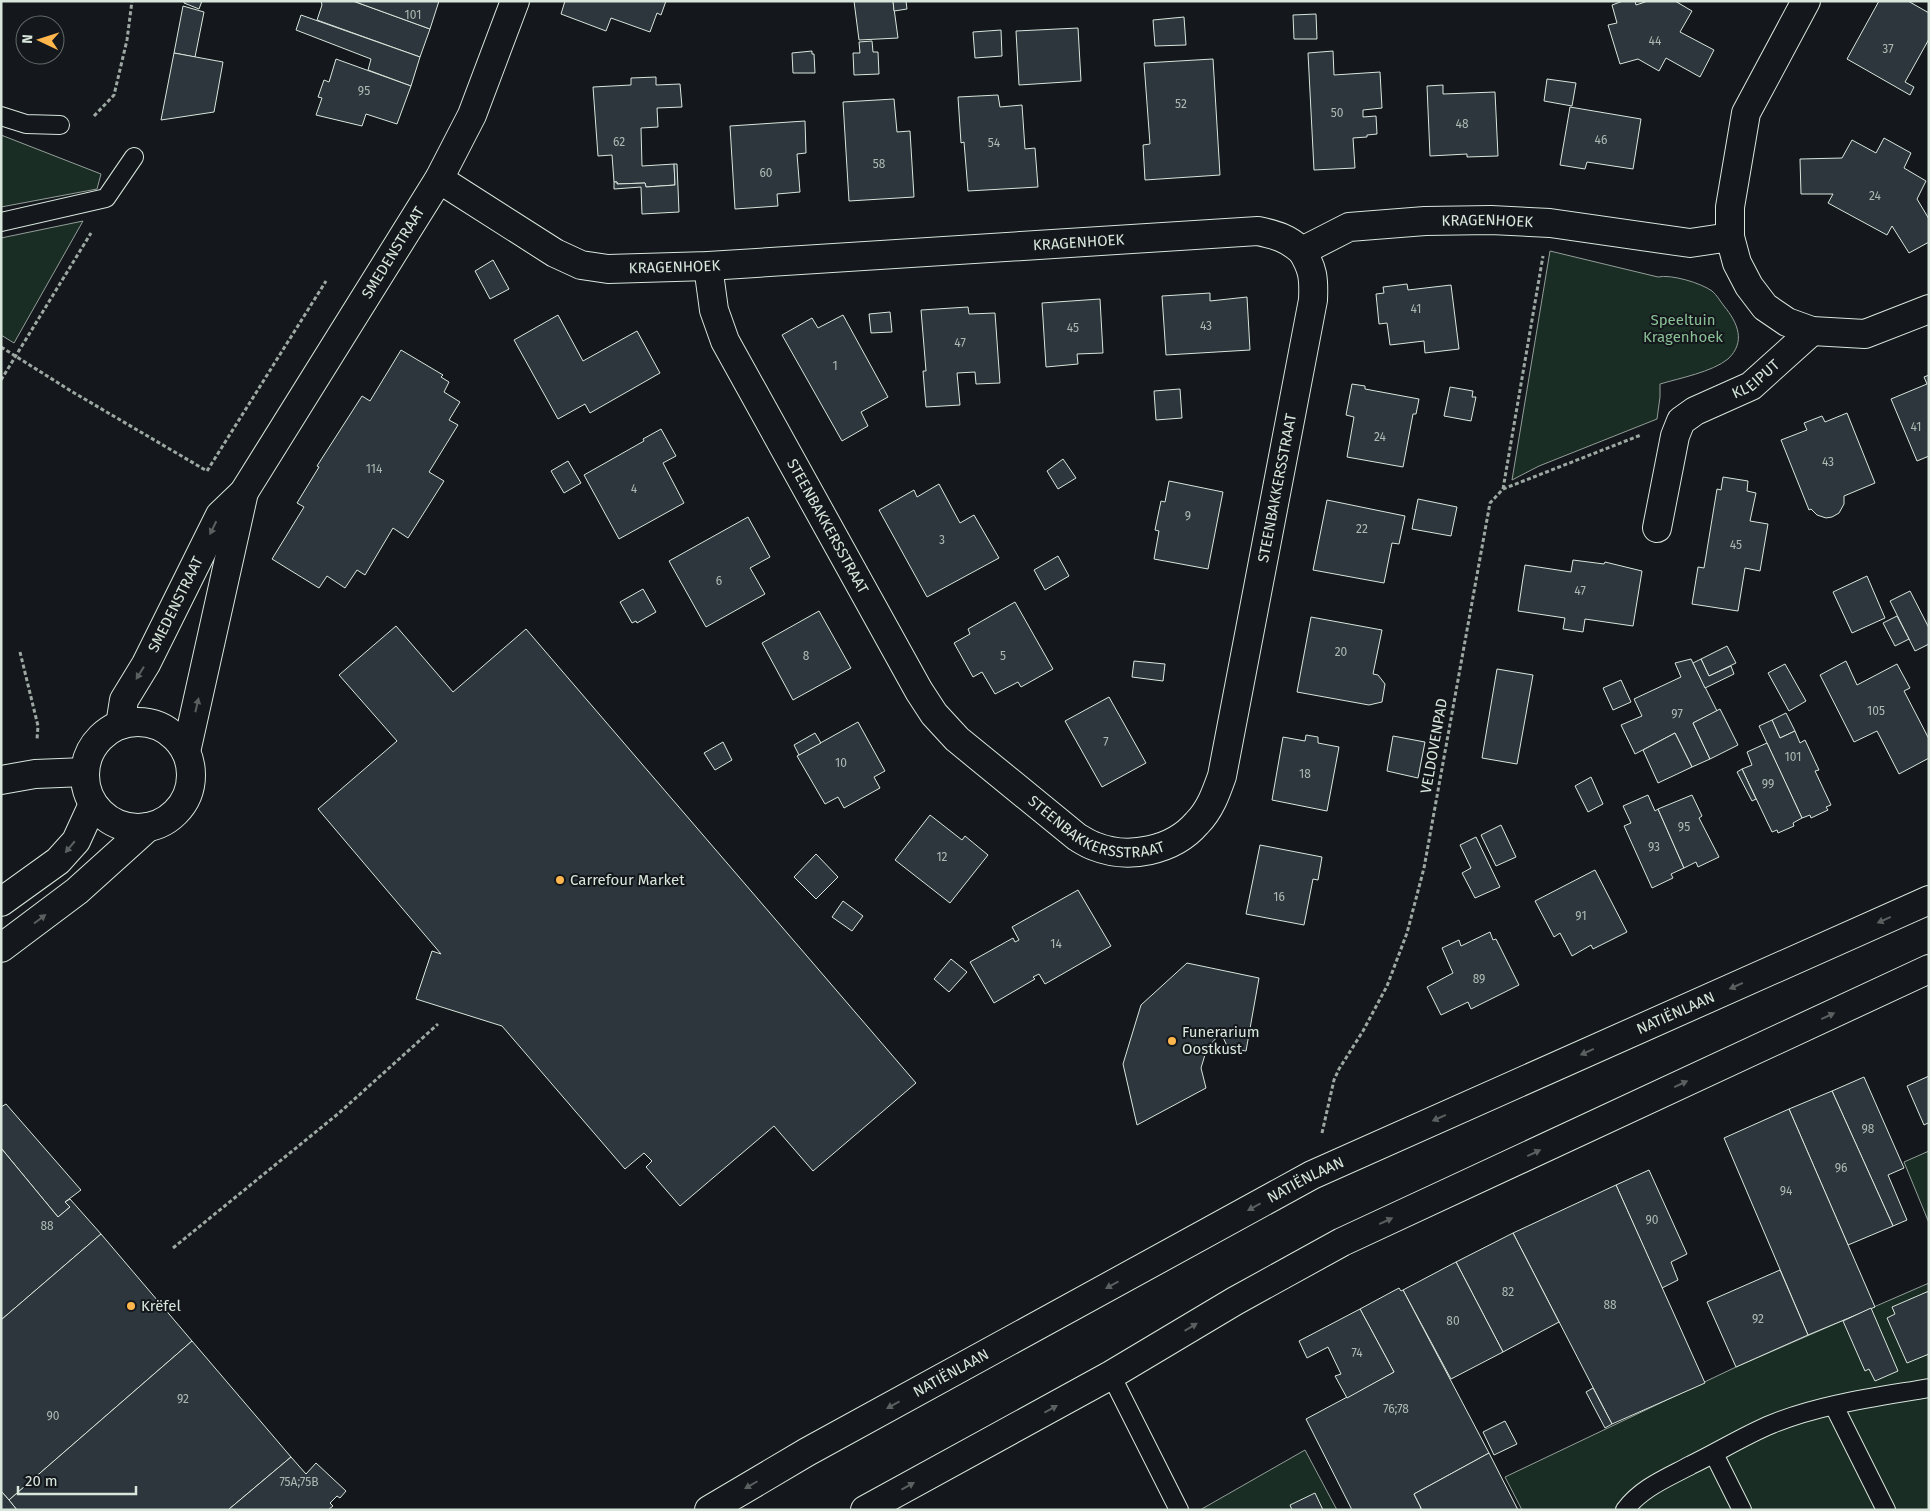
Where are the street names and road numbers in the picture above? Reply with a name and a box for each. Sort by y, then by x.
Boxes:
street label: SMEDENSTRAAT [358,203,428,302]
street label: KRAGENHOEK [1441,211,1534,231]
street label: KRAGENHOEK [1032,231,1125,254]
street label: KRAGENHOEK [628,256,721,277]
street label: KLEIPUT [1729,356,1783,402]
street label: STEENBAKKERSSTRAAT [1254,412,1300,564]
street label: STEENBAKKERSSTRAAT [783,456,872,597]
street label: SMEDENSTRAAT [144,553,207,655]
street label: VELDOVENPAD [1417,697,1451,795]
street label: STEENBAKKERSSTRAAT [1024,792,1167,862]
street label: NATIËNLAAN [1634,988,1717,1038]
street label: NATIËNLAAN [1264,1153,1347,1207]
street label: NATIËNLAAN [910,1345,992,1401]

